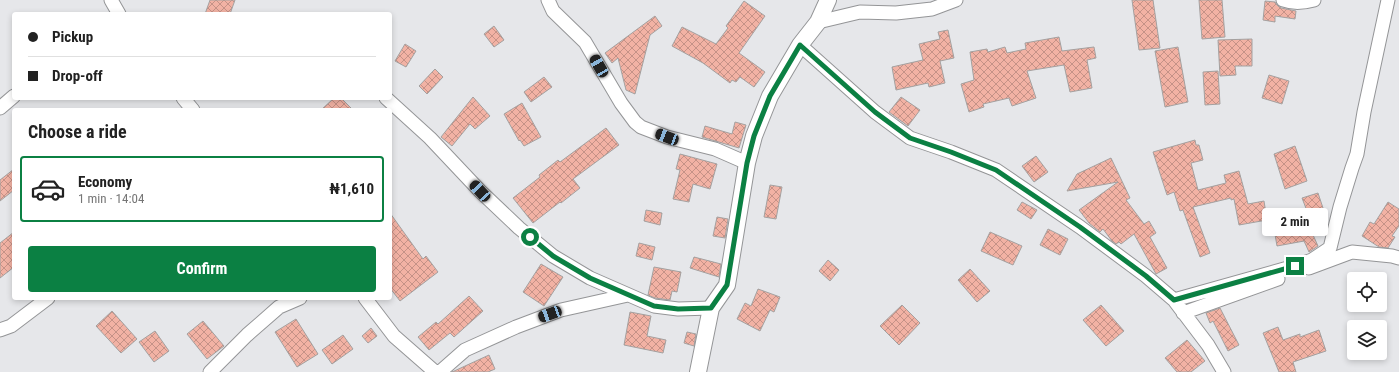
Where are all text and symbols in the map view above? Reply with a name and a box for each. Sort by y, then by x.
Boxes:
text: Pickup [52,28,93,46]
car [588,53,610,79]
text: Drop-off [52,67,103,85]
text: Choose a ride [28,121,127,142]
car [654,127,680,147]
icon: car [30,171,66,207]
text: Economy [78,173,132,191]
car [467,178,493,204]
text: ₦1,610 [329,180,374,198]
text: 1 min · 14:04 [78,191,144,206]
callout: 2 min [1262,208,1328,236]
text: 2 min [1281,214,1309,229]
route start [521,228,539,246]
button: Confirm [28,246,376,292]
route end [1286,257,1304,275]
map controls [1347,272,1387,360]
button: locate [1347,272,1387,312]
car [537,304,563,324]
button: layers [1347,320,1387,360]

